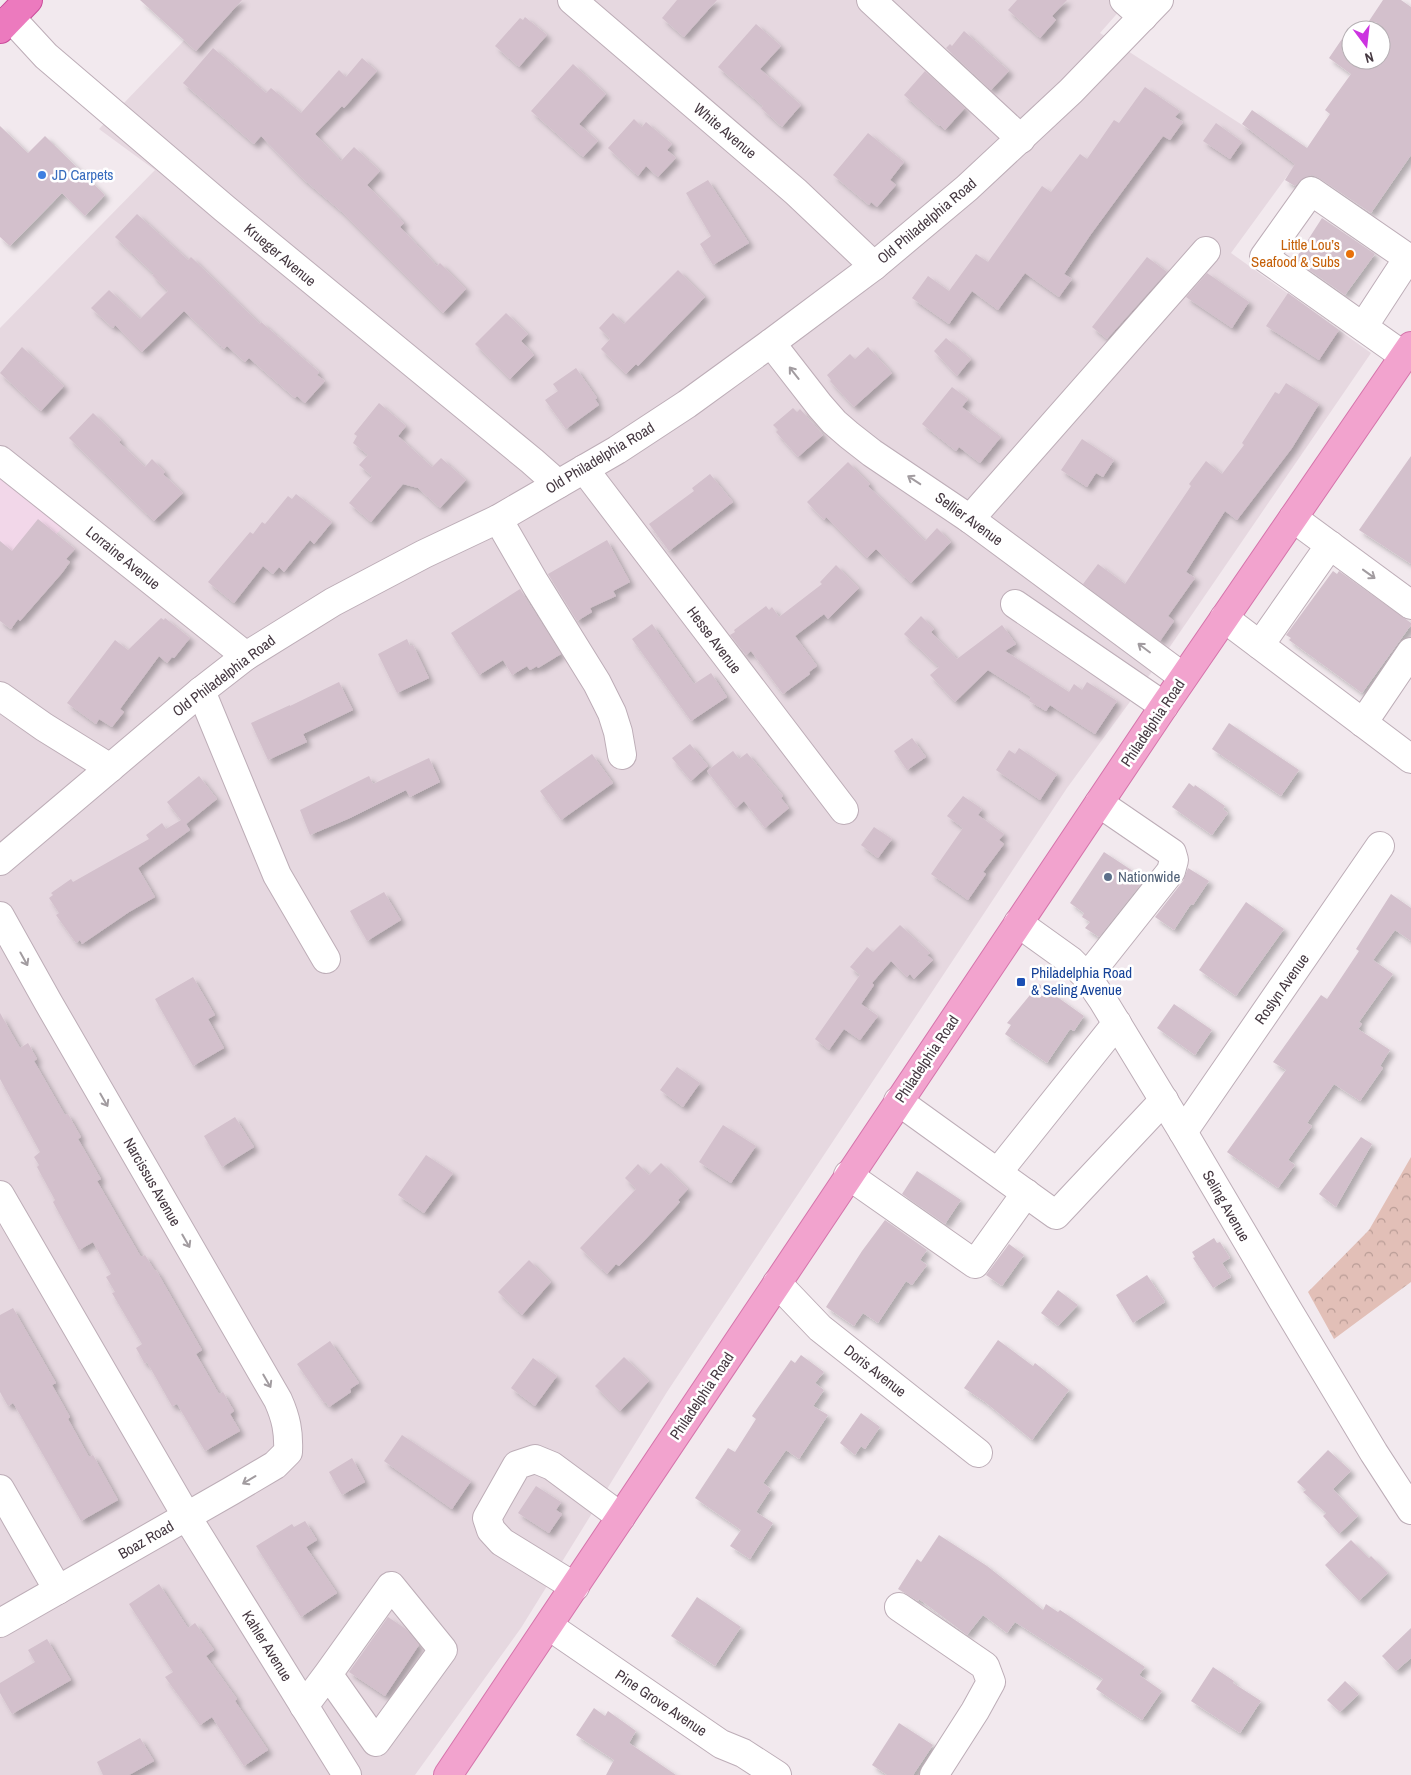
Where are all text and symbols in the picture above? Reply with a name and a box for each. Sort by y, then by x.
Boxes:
north arrow [1341,20,1391,70]
text: N [1363,48,1376,67]
street label: White Avenue [689,98,761,163]
place label: JD Carpets [52,164,114,185]
marker: JD Carpets [36,169,48,181]
street label: Old Philadelphia Road [873,173,981,268]
street label: Krueger Avenue [240,218,321,291]
place label: Little Lou’s Seafood & Subs [1251,234,1340,272]
marker: Little Lou’s Seafood & Subs [1344,248,1356,260]
one-way arrow [789,366,799,380]
street label: Old Philadelphia Road [541,417,658,498]
one-way arrow [907,475,921,485]
street label: Sellier Avenue [931,487,1008,550]
street label: Lorraine Avenue [82,521,165,594]
one-way arrow [1362,569,1376,579]
street label: Hesse Avenue [682,602,747,678]
street label: Old Philadelphia Road [168,630,279,721]
one-way arrow [1138,643,1151,654]
street label: Philadelphia Road [1116,675,1190,771]
place label: Nationwide [1118,866,1180,887]
marker: Nationwide [1102,871,1114,883]
street label: Roslyn Avenue [1250,949,1314,1028]
one-way arrow [19,951,29,966]
place label: Philadelphia Road & Seling Avenue [1031,962,1132,1000]
marker: Philadelphia Road & Seling Avenue [1015,976,1027,988]
street label: Philadelphia Road [890,1011,964,1107]
one-way arrow [100,1093,110,1107]
street label: Narcissus Avenue [119,1134,186,1230]
street label: Seling Avenue [1198,1166,1255,1245]
one-way arrow [181,1233,191,1247]
street label: Doris Avenue [840,1340,911,1402]
street label: Philadelphia Road [665,1348,739,1444]
one-way arrow [263,1374,273,1388]
one-way arrow [243,1476,257,1486]
street label: Boaz Road [114,1515,177,1564]
street label: Kahler Avenue [237,1606,298,1685]
street label: Pine Grove Avenue [611,1664,711,1741]

